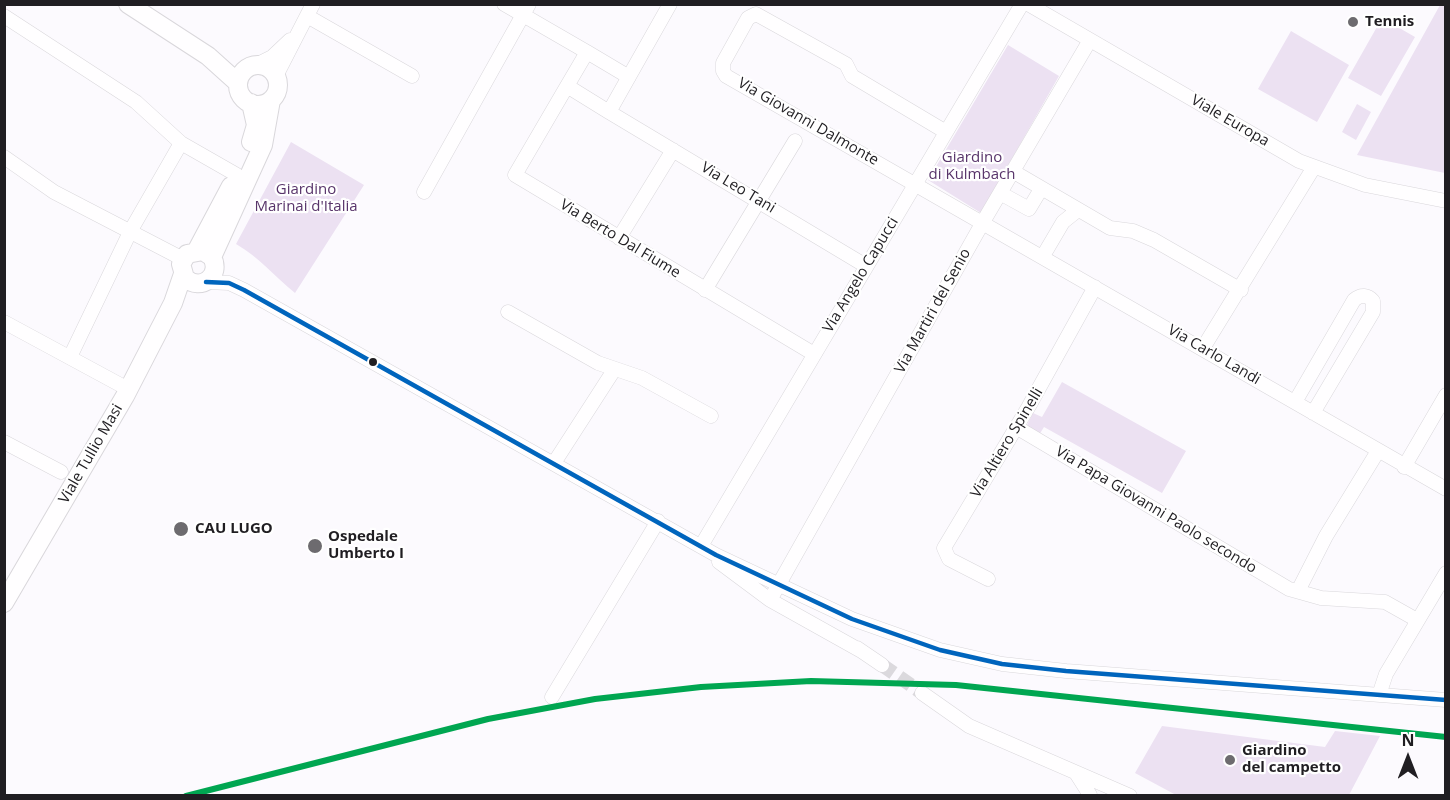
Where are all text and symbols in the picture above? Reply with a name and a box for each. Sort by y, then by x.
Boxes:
place label: Tennis [1365,13,1414,31]
marker: Tennis [1346,15,1360,29]
street label: Via Giovanni Dalmonte [734,74,882,170]
street label: Viale Europa [1188,91,1272,151]
park label: Giardino di Kulmbach [929,149,1015,184]
street label: Via Leo Tani [697,159,779,217]
park label: Giardino Marinai d'Italia [254,181,358,216]
street label: Via Berto Dal Fiume [556,196,684,282]
street label: Via Angelo Capucci [819,214,903,336]
street label: Via Martiri del Senio [891,245,975,377]
street label: Via Carlo Landi [1165,321,1263,389]
unlabelled marker [367,356,379,368]
street label: Via Altiero Spinelli [967,385,1047,501]
street label: Viale Tullio Masi [55,401,127,507]
street label: Via Papa Giovanni Paolo secondo [1052,443,1260,577]
marker: CAU LUGO [172,520,190,538]
place label: CAU LUGO [195,520,273,538]
place label: Ospedale Umberto I [328,528,404,563]
marker: Ospedale Umberto I [306,537,324,555]
north arrow [1378,728,1438,788]
text: N [1401,729,1415,751]
place label: Giardino del campetto [1242,742,1341,777]
marker: Giardino del campetto [1223,753,1237,767]

